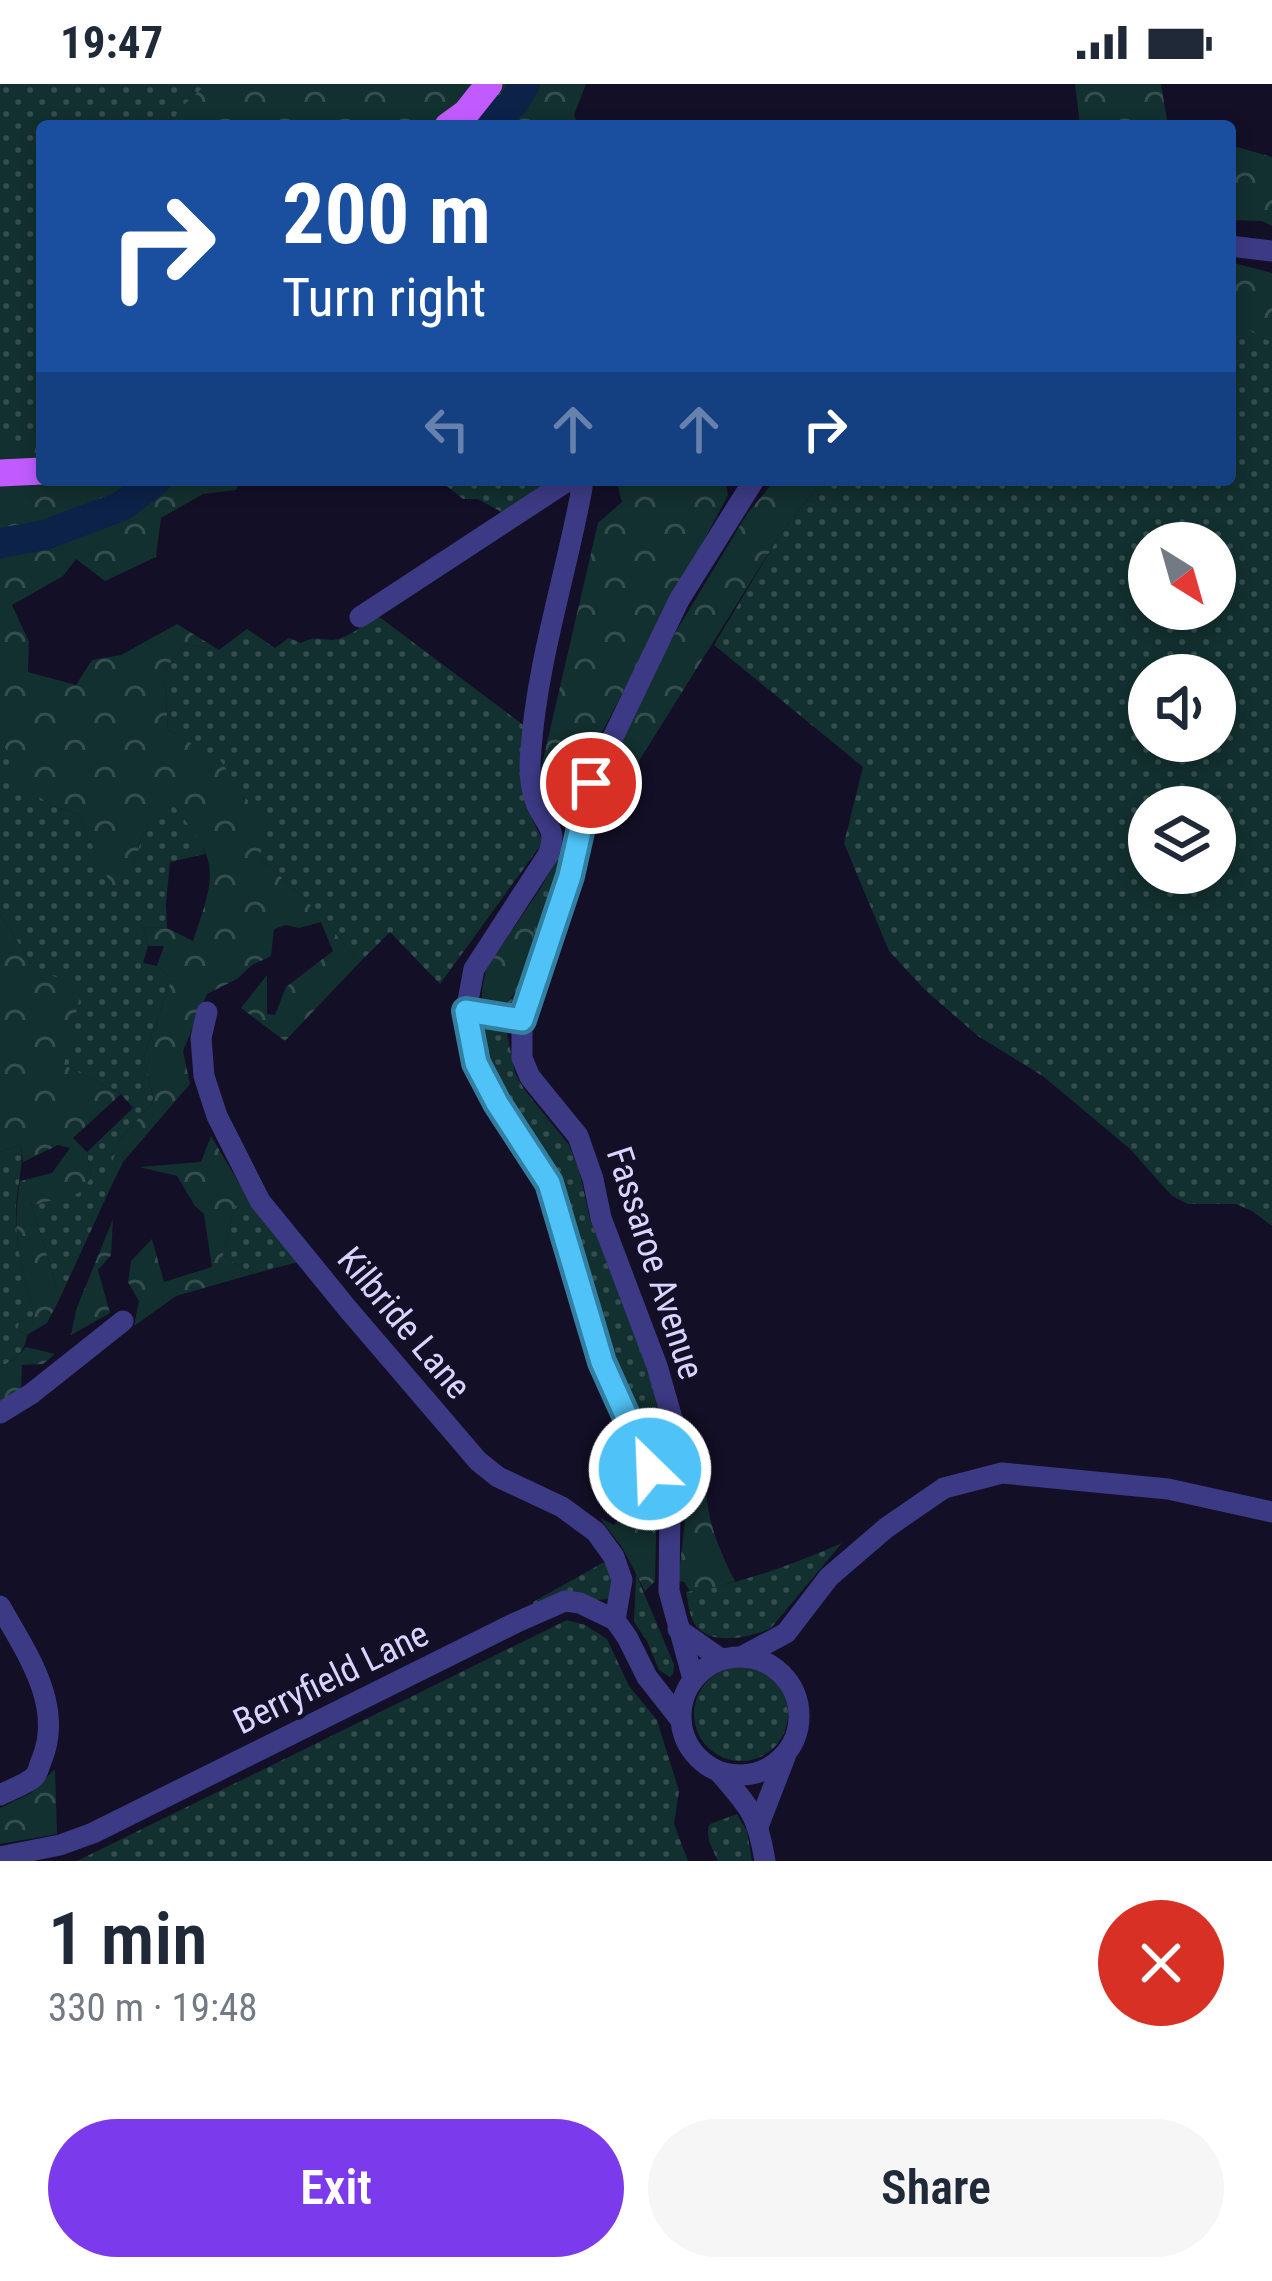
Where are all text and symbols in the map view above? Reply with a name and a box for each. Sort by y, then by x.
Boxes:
text: 19:47 [60,16,163,69]
text: 200 m [282,165,491,264]
icon: right [84,168,240,324]
text: Turn right [282,266,486,329]
icon: left [414,396,480,462]
icon: ahead [540,396,606,462]
icon: ahead [666,396,732,462]
icon: right [792,396,858,462]
north arrow [1128,522,1236,630]
map controls [1128,522,1236,894]
button: sound [1128,654,1236,762]
pin [540,732,642,834]
icon: arrive [558,750,624,816]
button: layers [1128,786,1236,894]
street label: Fassaroe Avenue [598,1142,712,1384]
street label: Kilbride Lane [329,1239,479,1407]
position arrow [587,1406,713,1532]
street label: Berryfield Lane [227,1613,435,1743]
text: 1 min [48,1897,207,1982]
button: close [1098,1900,1224,2026]
text: 330 m · 19:48 [48,1985,258,2031]
button: Exit [48,2119,624,2257]
button: Share [648,2119,1224,2257]

